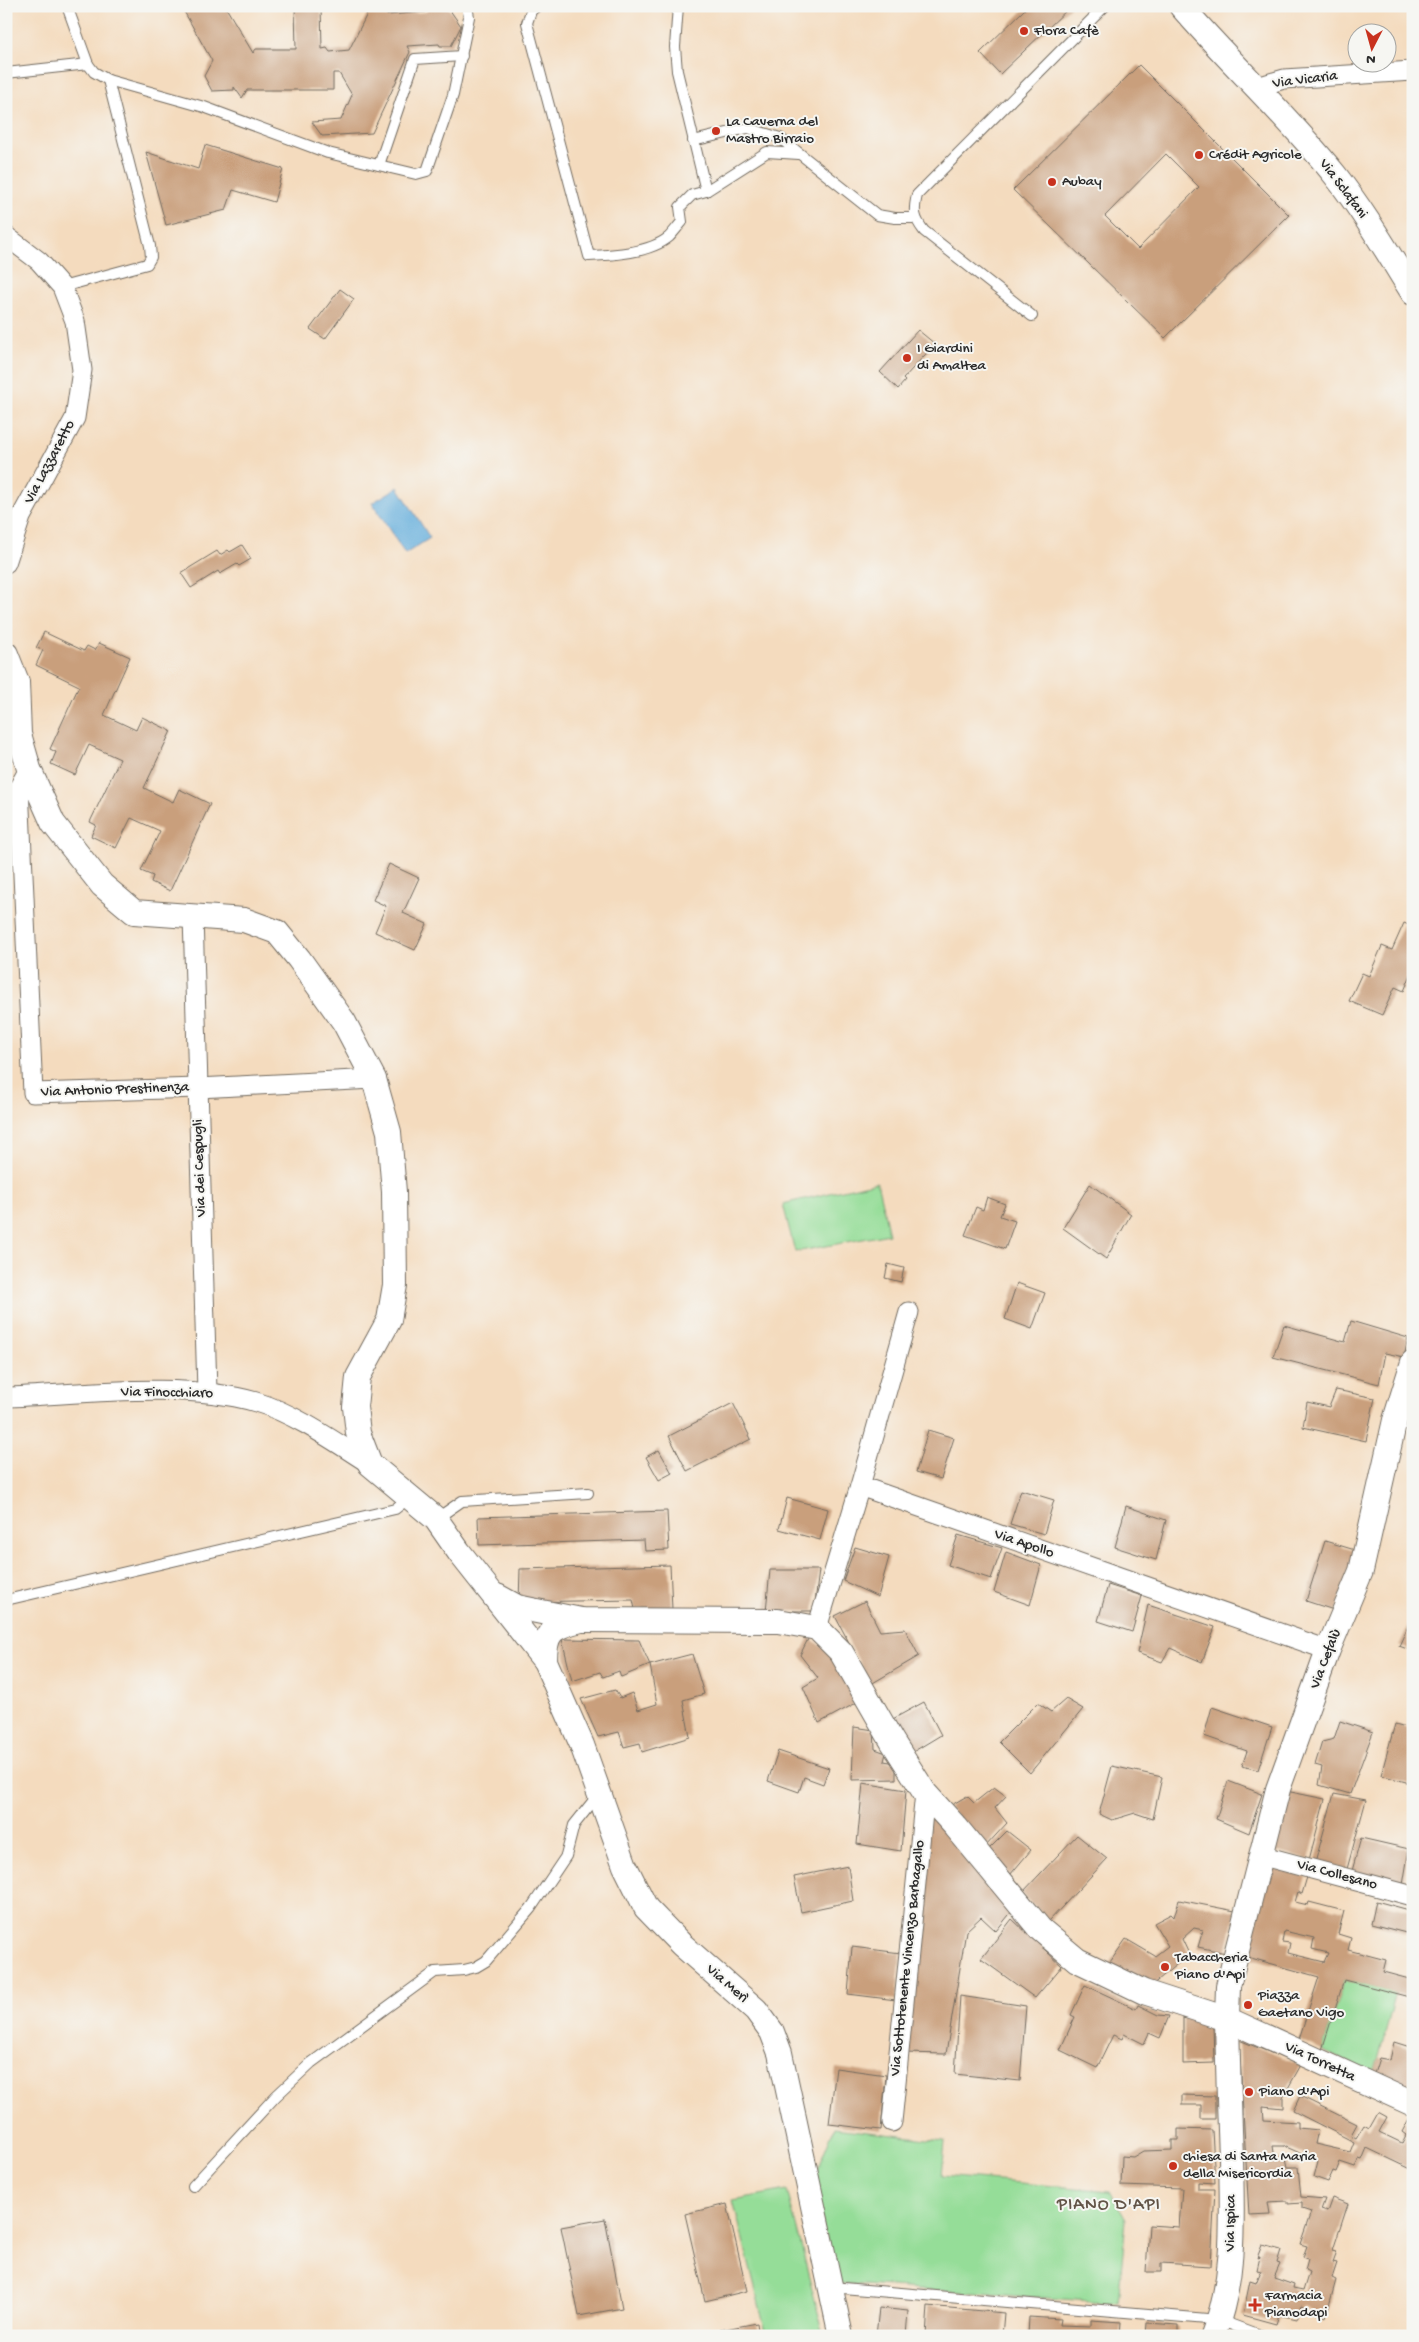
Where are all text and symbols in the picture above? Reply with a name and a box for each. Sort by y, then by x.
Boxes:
place label: Flora Cafè [1033,22,1099,40]
north arrow [1346,22,1396,72]
marker: Flora Cafè [1018,25,1030,37]
text: N [1365,50,1376,67]
street label: Via Vicaria [1270,67,1339,93]
place label: La Caverna del Mastro Birraio [726,113,818,148]
marker: La Caverna del Mastro Birraio [710,125,722,137]
place label: Crédit Agricole [1209,146,1302,164]
marker: Crédit Agricole [1193,149,1205,161]
street label: Via Sclafani [1314,155,1371,223]
place label: Aubay [1062,173,1102,191]
marker: Aubay [1046,176,1058,188]
place label: I Giardini di Amaltea [917,340,987,375]
marker: I Giardini di Amaltea [901,352,913,364]
street label: Via Lazzaretto [20,417,80,508]
street label: Via Antonio Prestinenza [40,1078,190,1102]
street label: Via dei Cespugli [189,1119,211,1218]
street label: Via Finocchiaro [120,1383,213,1403]
street label: Via Apollo [991,1525,1056,1563]
street label: Via Cefalù [1306,1627,1346,1692]
street label: Via Sottotenente Vincenzo Barbagallo [887,1839,929,2078]
street label: Via Collesano [1294,1855,1379,1894]
place label: Tabaccheria Piano d'Api [1174,1949,1249,1984]
street label: Via Merì [701,1960,752,2007]
marker: Tabaccheria Piano d'Api [1159,1961,1171,1973]
place label: Piazza Gaetano Vigo [1257,1987,1345,2022]
marker: Piazza Gaetano Vigo [1242,1999,1254,2011]
street label: Via Torretta [1281,2037,1359,2086]
place label: Piano d'Api [1258,2083,1329,2101]
marker: Piano d'Api [1243,2086,1255,2098]
place label: chiesa di Santa Maria della Misericordia [1183,2148,1317,2183]
marker: chiesa di Santa Maria della Misericordia [1167,2160,1179,2172]
street label: Via Ispica [1221,2194,1241,2252]
district label: PIANO D'API [1056,2195,1161,2216]
place label: Farmacia Pianodapi [1264,2287,1328,2322]
marker: Farmacia Pianodapi [1249,2299,1261,2311]

